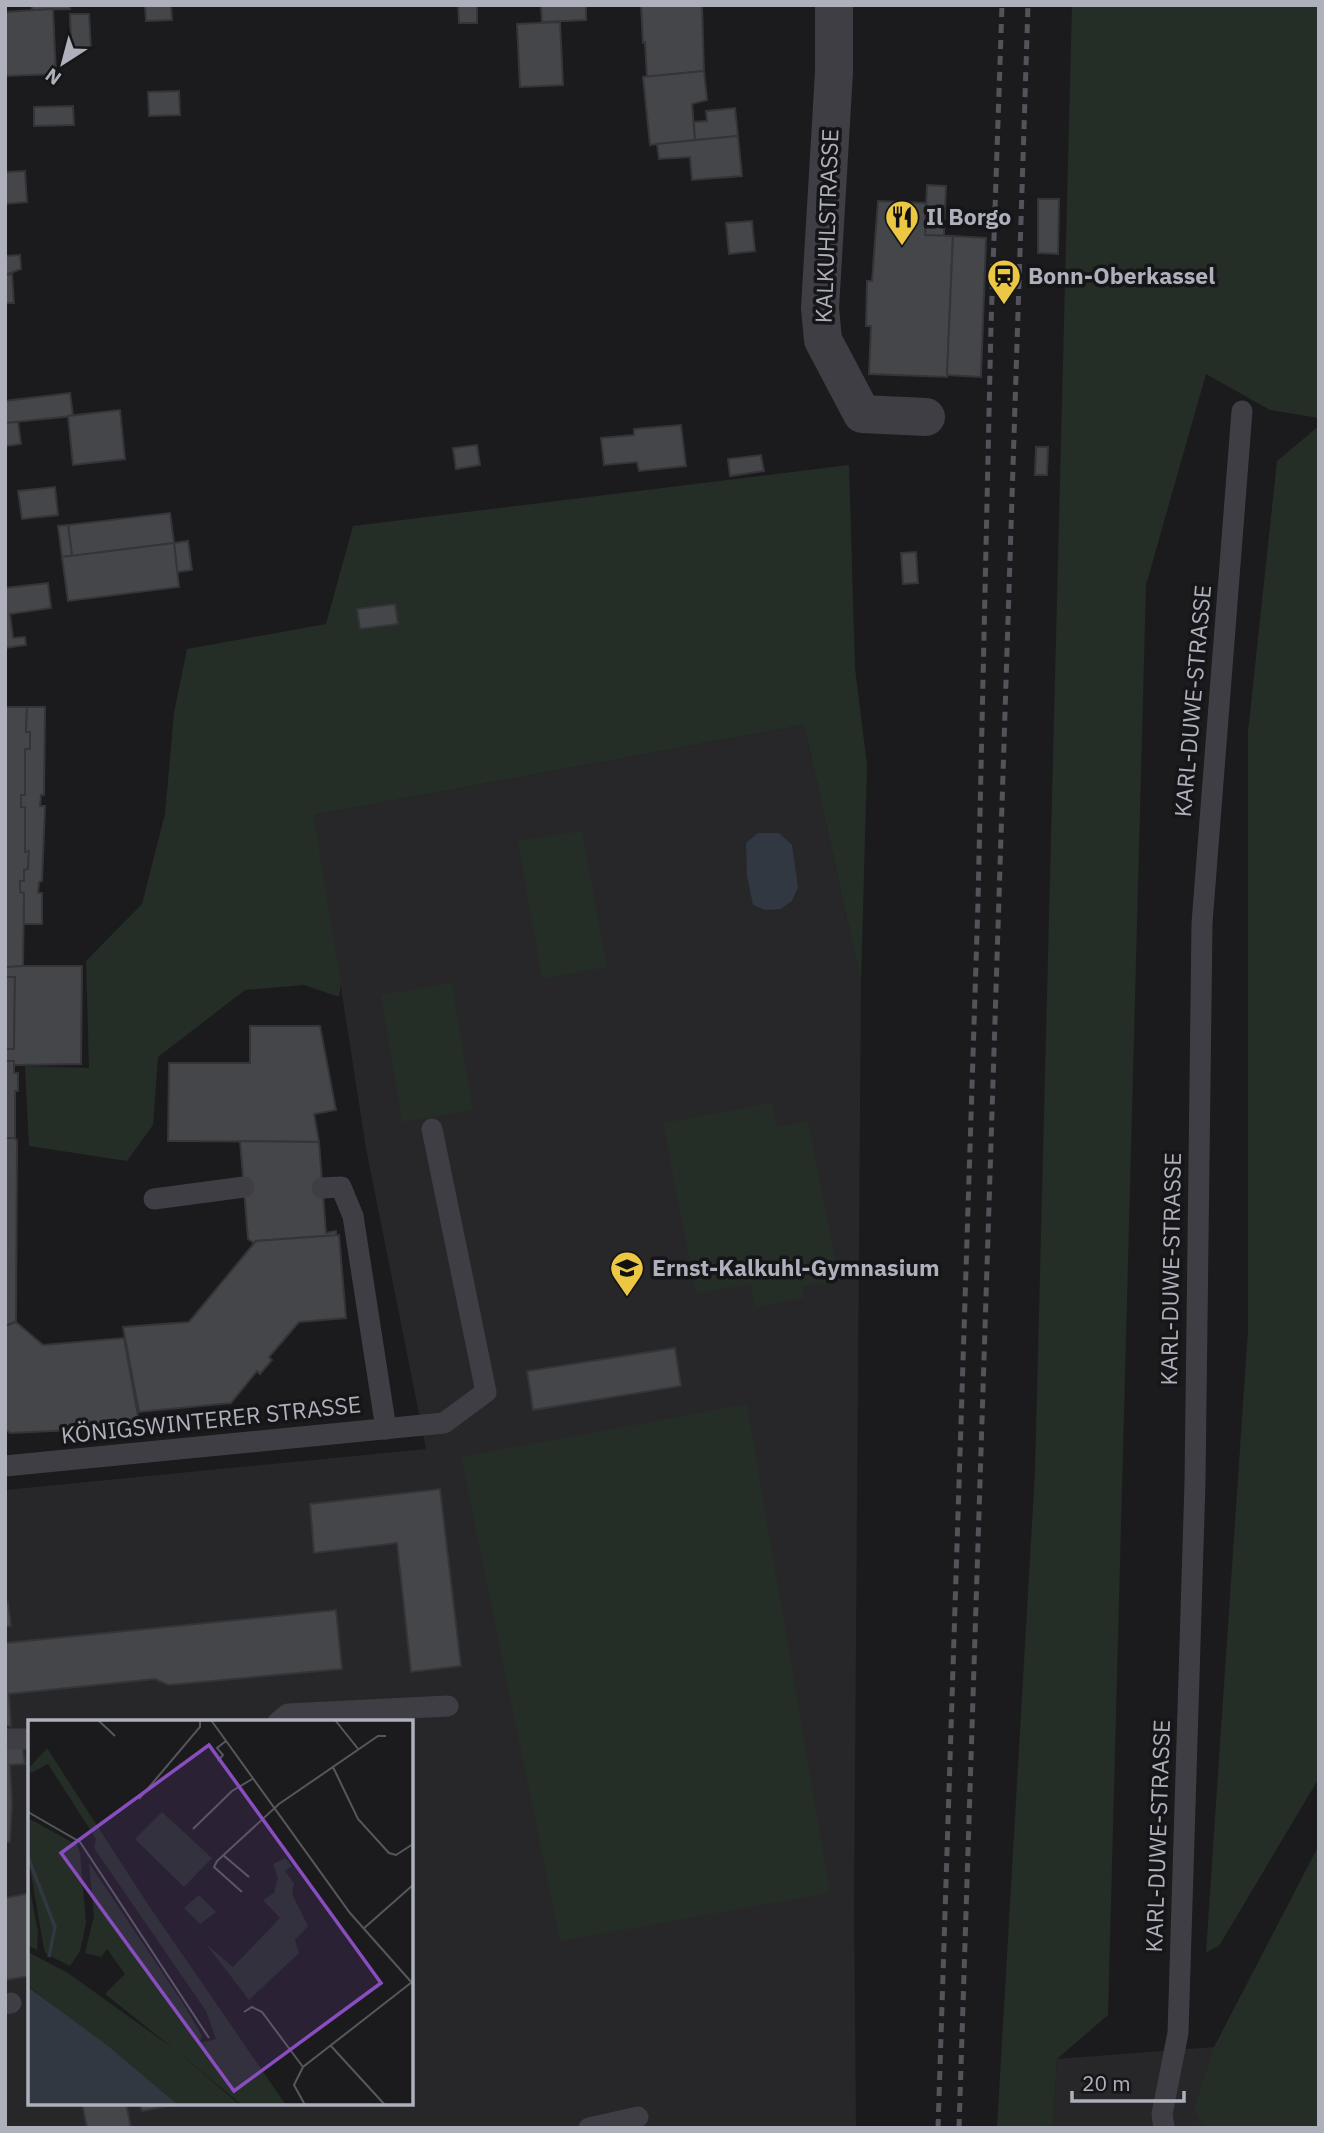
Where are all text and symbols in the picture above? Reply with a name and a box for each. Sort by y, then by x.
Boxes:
north arrow [28,28,98,98]
text: N [40,63,66,91]
street label: KALKUHLSTRASSE [808,128,844,324]
restaurant icon: Il Borgo [883,198,921,247]
place label: Il Borgo [926,201,1011,231]
station icon: Bonn-Oberkassel [985,257,1023,306]
place label: Bonn-Oberkassel [1028,260,1215,290]
street label: KARL-DUWE-STRASSE [1167,584,1217,818]
street label: KARL-DUWE-STRASSE [1153,1152,1187,1386]
school or university icon: Ernst-Kalkuhl-Gymnasium [608,1249,646,1298]
place label: Ernst-Kalkuhl-Gymnasium [652,1252,939,1282]
street label: KÖNIGSWINTERER STRASSE [59,1388,362,1450]
street label: KARL-DUWE-STRASSE [1138,1719,1176,1953]
inset map [28,1720,413,2105]
scale bar [1072,2060,1184,2104]
text: 20 m [1082,2069,1131,2097]

